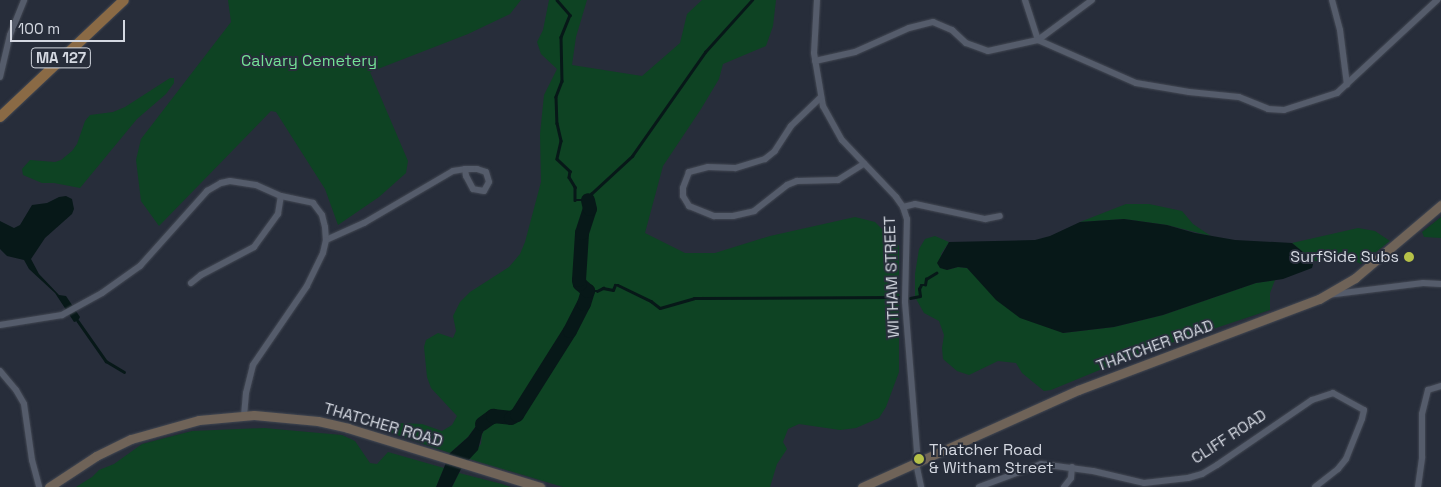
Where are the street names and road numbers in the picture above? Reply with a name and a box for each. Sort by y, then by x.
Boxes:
road number: MA 127 [30,46,92,70]
street label: WITHAM STREET [880,216,904,338]
street label: THATCHER ROAD [1094,316,1216,376]
street label: THATCHER ROAD [321,399,445,451]
street label: CLIFF ROAD [1188,406,1270,468]

